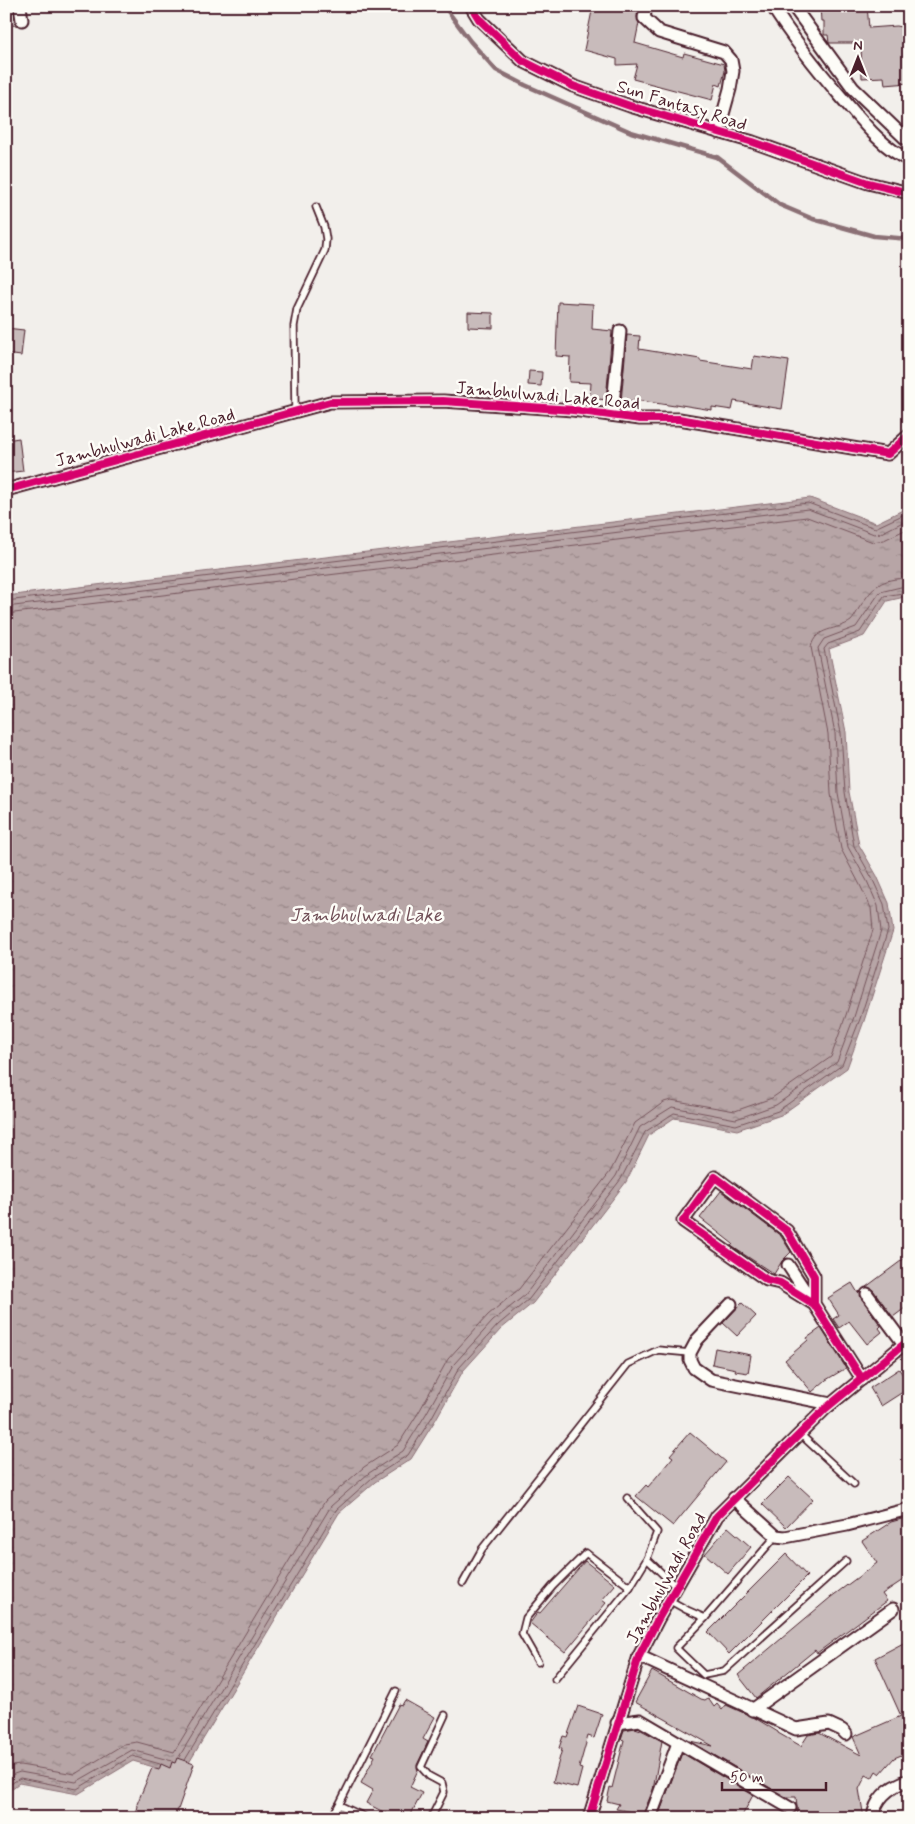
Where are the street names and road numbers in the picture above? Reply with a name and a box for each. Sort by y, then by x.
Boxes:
street label: Sun Fantasy Road [614,75,750,137]
street label: Jambhulwadi Lake Road [455,376,641,416]
street label: Jambhulwadi Lake Road [53,402,238,473]
street label: Jambhulwadi Road [621,1509,713,1648]

